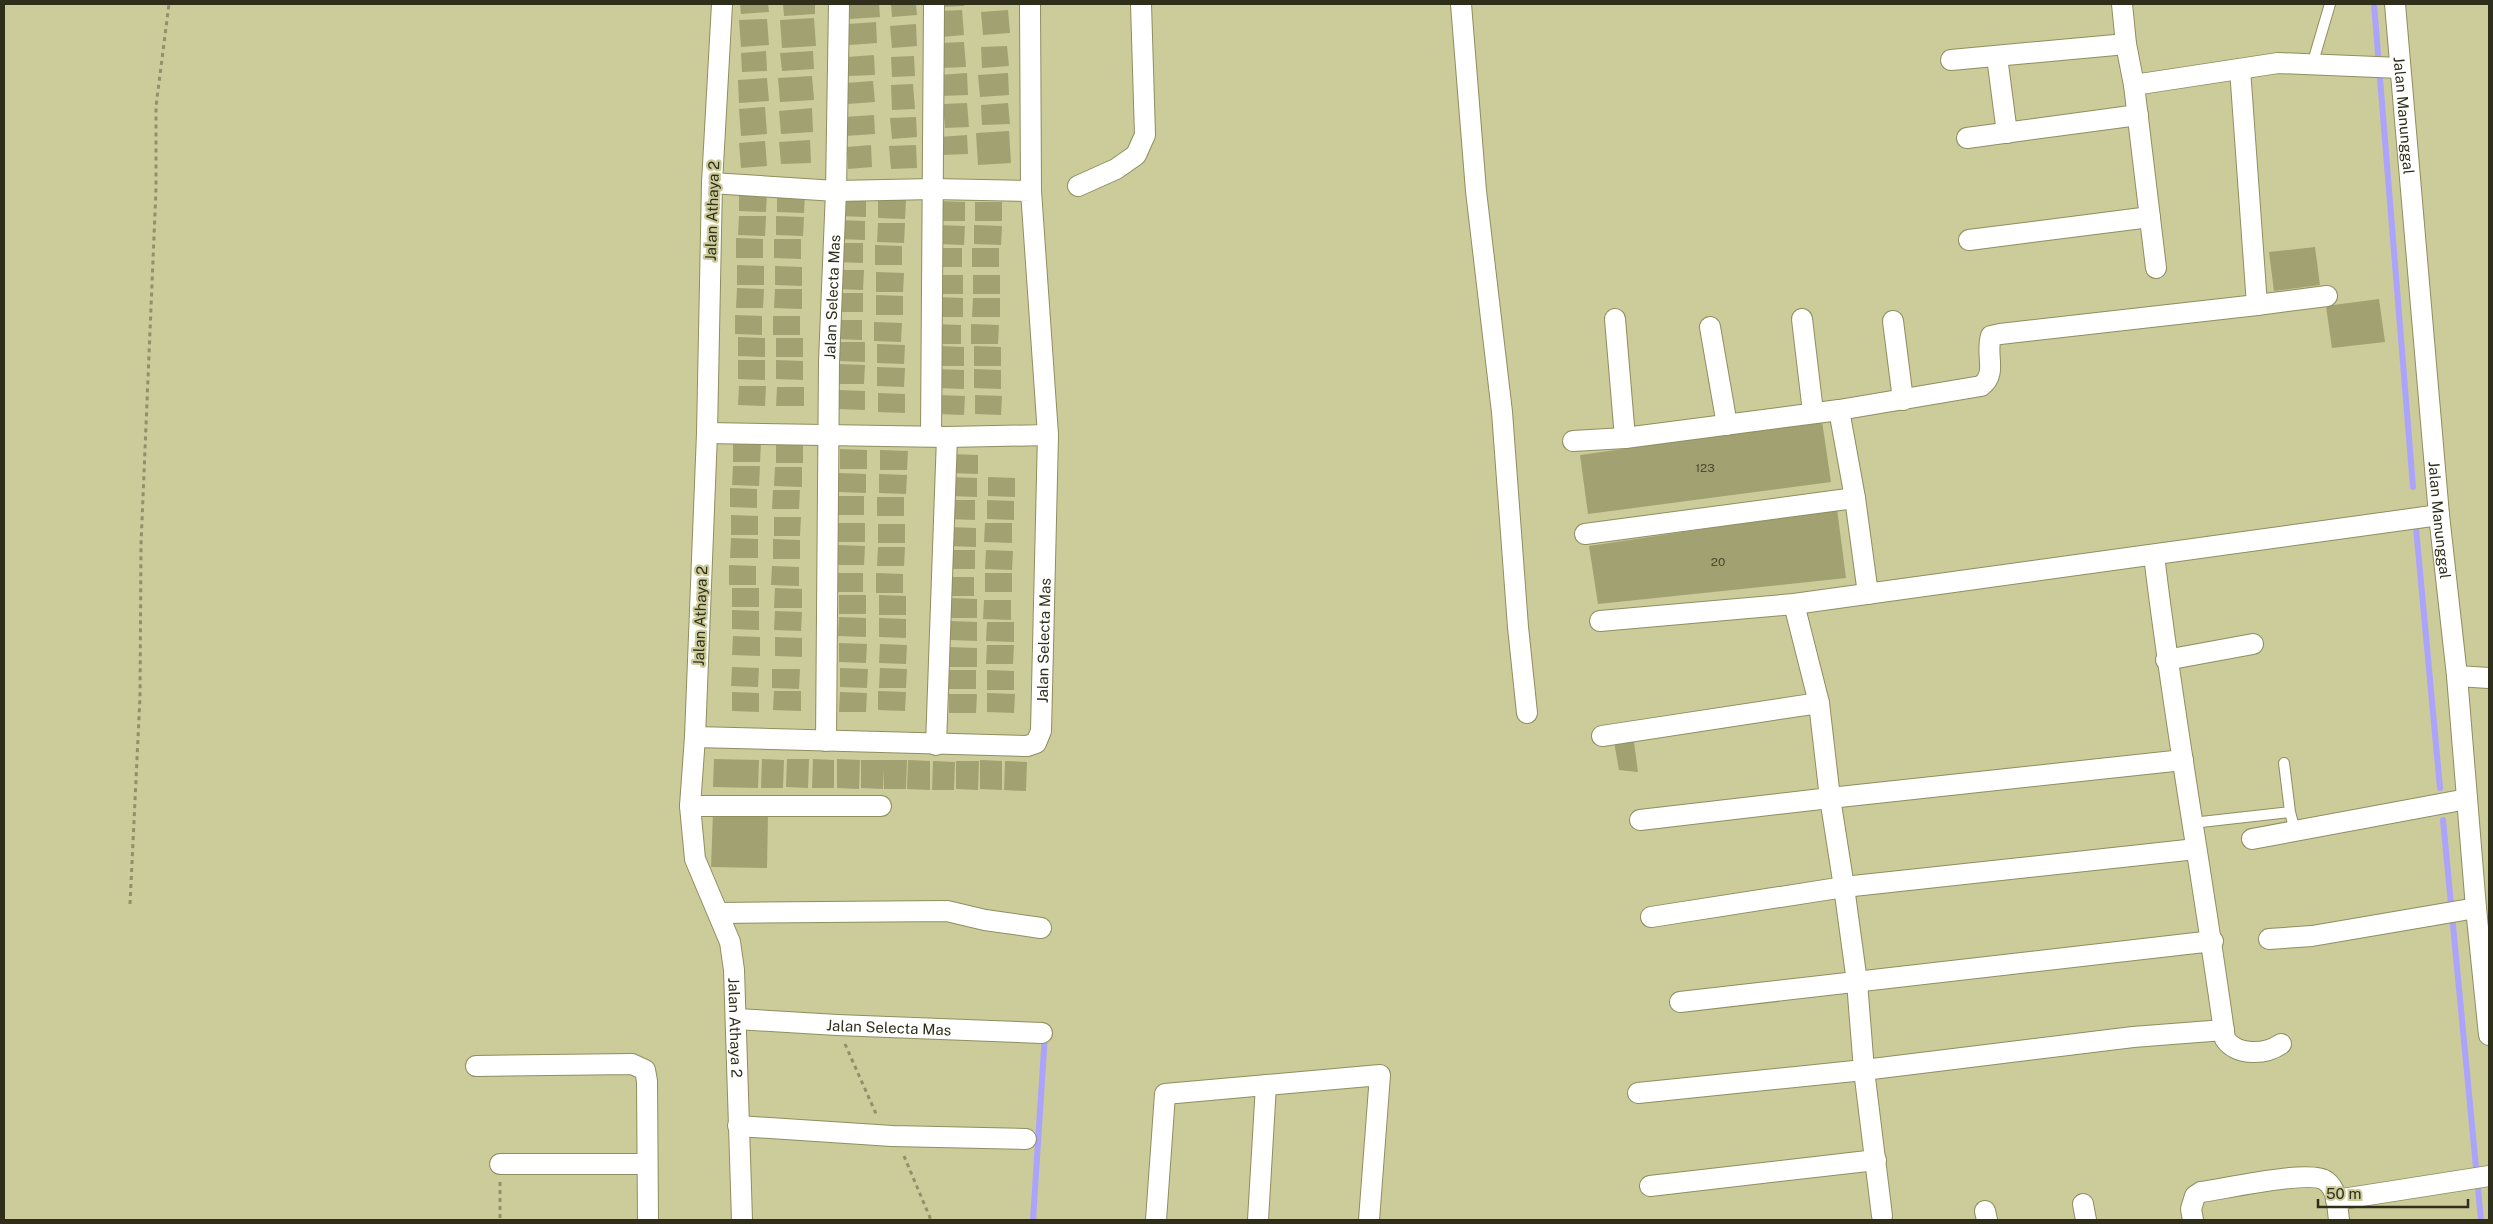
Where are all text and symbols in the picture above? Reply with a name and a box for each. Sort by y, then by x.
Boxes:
street label: Jalan Manunggal [2391,56,2418,175]
street label: Jalan Athaya 2 [702,161,722,261]
street label: Jalan Selecta Mas [821,234,843,360]
house number: 123 [1695,461,1715,475]
street label: Jalan Manunggal [2426,461,2455,580]
house number: 20 [1711,555,1725,569]
street label: Jalan Athaya 2 [690,566,710,666]
street label: Jalan Selecta Mas [1033,578,1053,703]
street label: Jalan Athaya 2 [726,977,746,1078]
street label: Jalan Selecta Mas [826,1016,952,1038]
scale bar [2318,1176,2468,1208]
text: 50 m [2326,1185,2361,1202]

